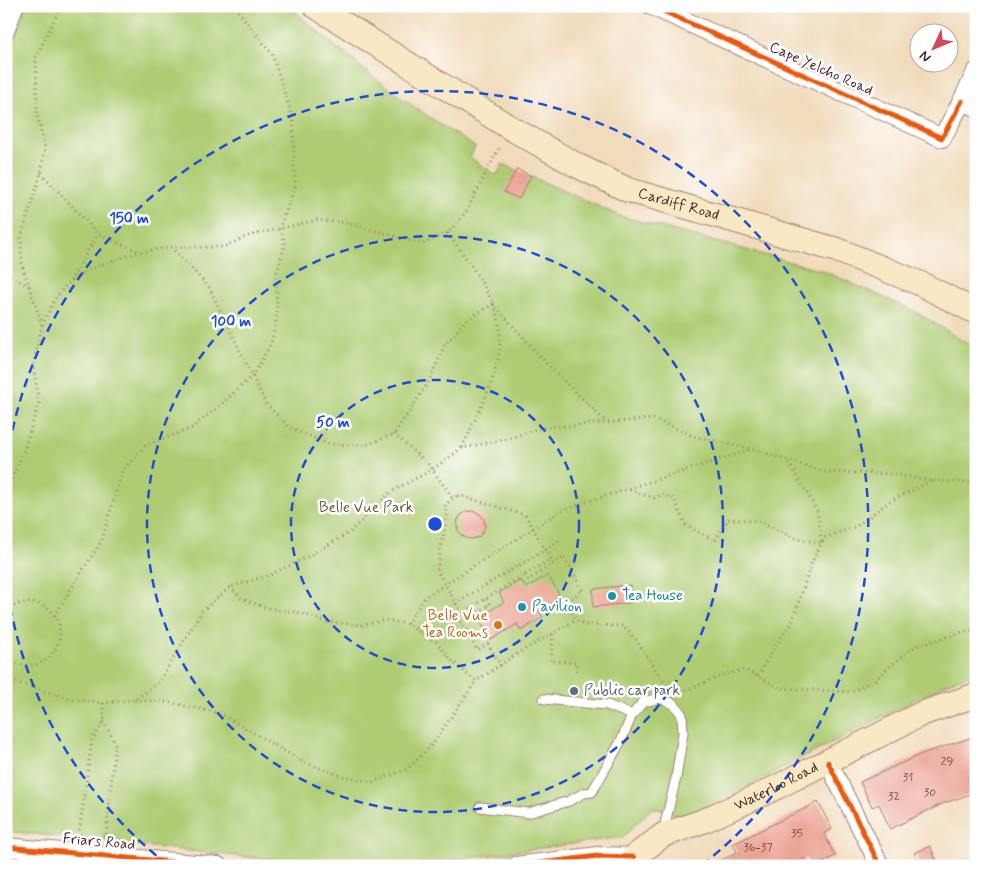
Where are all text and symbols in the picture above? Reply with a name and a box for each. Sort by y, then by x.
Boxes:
north arrow [910,22,960,72]
street label: Cape Yelcho Road [766,37,876,101]
text: N [916,47,935,66]
street label: Cardiff Road [636,183,722,226]
text: 150 m [109,209,149,229]
text: 100 m [211,312,251,332]
text: 50 m [316,413,350,433]
park label: Belle Vue Park [319,498,413,518]
centre of rings [426,515,444,533]
place label: Tea House [622,586,683,606]
marker: Tea House [606,590,618,602]
place label: Pavilion [532,597,582,617]
marker: Pavilion [516,601,528,613]
place label: Belle Vue Tea Rooms [422,606,488,643]
marker: Belle Vue Tea Rooms [492,619,504,631]
place label: Public car park [584,681,680,701]
marker: Public car park [568,685,580,697]
house number: 29 [940,754,954,770]
street label: Waterloo Road [731,758,822,816]
house number: 31 [903,770,913,786]
house number: 30 [924,785,936,801]
house number: 32 [888,789,900,805]
house number: 35 [791,826,803,842]
street label: Friars Road [62,829,136,855]
house number: 36-37 [744,840,772,856]

